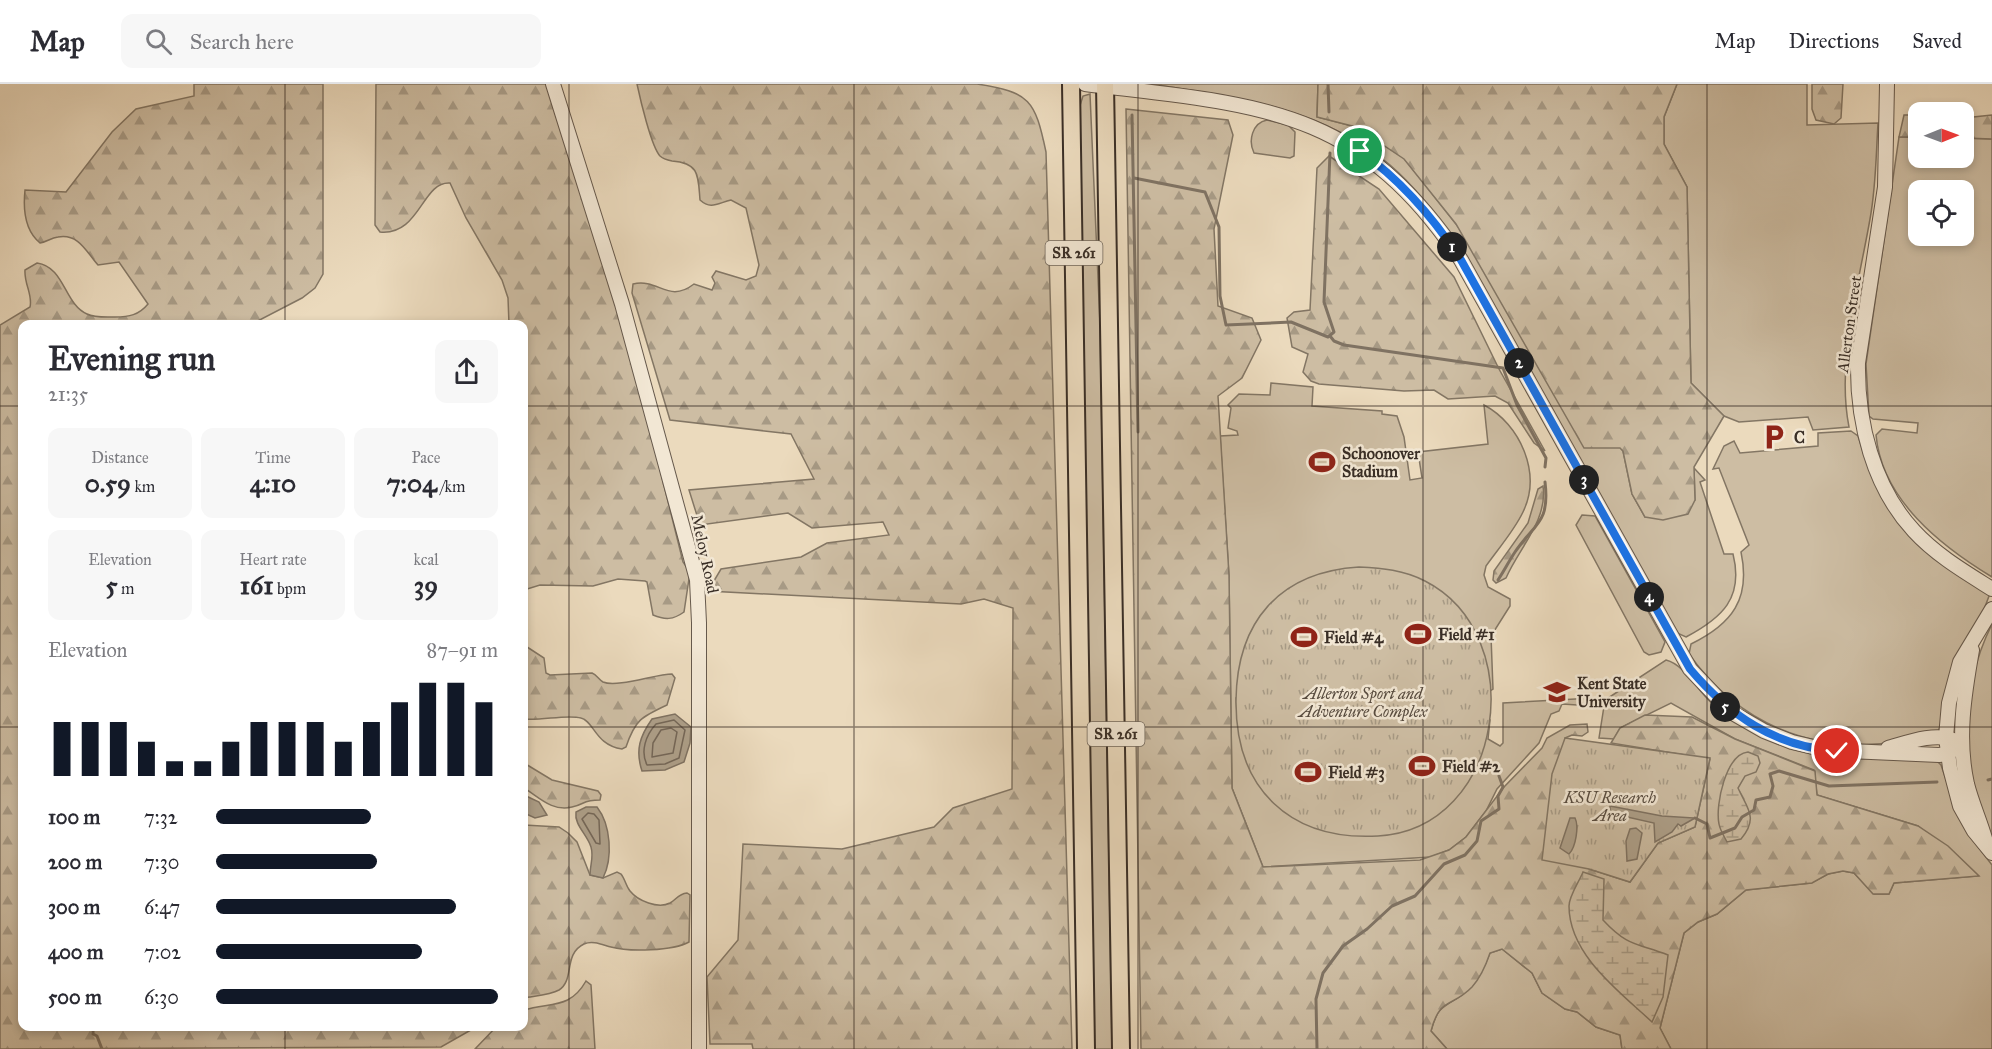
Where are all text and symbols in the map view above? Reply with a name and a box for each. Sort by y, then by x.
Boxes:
search box [121,14,541,68]
text: Map [30,24,85,59]
icon: search [142,25,175,58]
text: Search here [190,28,294,55]
text: Map [1715,28,1756,54]
text: Directions [1789,28,1879,54]
text: Saved [1912,28,1962,54]
north arrow [1908,102,1974,168]
map controls [1908,102,1974,246]
pin [1334,125,1385,176]
icon: arrive [1343,134,1376,167]
button: locate [1908,180,1974,246]
pin: 1 [1437,232,1467,262]
text: 1 [1449,237,1455,256]
road number: SR 261 [1046,241,1102,265]
street label: Allerton Street [1833,274,1865,375]
text: Evening run [48,339,215,379]
button: share [435,340,498,403]
pin: 2 [1504,348,1534,378]
text: 2 [1515,353,1523,372]
text: 21:35 [48,382,88,406]
parking icon: C [1759,422,1789,452]
place label: C [1794,428,1805,447]
place label: Schoonover Stadium [1342,444,1421,481]
sports icon: Schoonover Stadium [1307,447,1337,477]
text: Distance [91,448,149,467]
text: Time [255,448,291,467]
text: Pace [411,448,441,467]
pin: 3 [1569,465,1599,495]
text: 0.59 [85,467,131,499]
text: 4:10 [250,467,296,499]
text: 7:04 [387,467,437,499]
text: 3 [1581,470,1587,489]
text: km [131,477,155,496]
text: /km [437,477,465,496]
street label: Meloy Road [687,513,723,595]
text: Elevation [88,550,152,569]
text: Heart rate [239,550,307,569]
text: kcal [413,550,439,569]
text: 5 [106,569,118,601]
text: 161 [240,569,274,601]
text: 39 [414,569,438,601]
text: m [118,579,134,598]
text: bpm [274,579,306,598]
pin: 4 [1634,582,1664,612]
text: 4 [1645,587,1653,606]
sports icon: Field #1 [1403,619,1433,649]
sports icon: Field #4 [1289,622,1319,652]
place label: Field #1 [1438,625,1495,644]
place label: Field #4 [1324,628,1384,648]
text: Elevation [48,638,127,662]
text: 87–91 m [427,638,498,662]
place label: Kent State University [1577,674,1647,712]
school or university icon: Kent State University [1542,677,1572,707]
park label: Allerton Sport and Adventure Complex [1297,684,1428,722]
pin: 5 [1710,692,1740,722]
text: 5 [1721,697,1729,716]
road number: SR 261 [1088,722,1144,746]
pin [1811,725,1862,776]
icon: check [1820,734,1853,767]
sports icon: Field #2 [1407,751,1437,781]
sports icon: Field #3 [1293,757,1323,787]
place label: Field #2 [1442,757,1501,776]
place label: Field #3 [1328,763,1385,783]
park label: KSU Research Area [1563,788,1656,825]
text: 100 m [48,805,100,829]
text: 7:32 [144,805,178,829]
text: 200 m [48,850,102,874]
text: 7:30 [144,850,179,874]
text: 300 m [48,895,100,919]
text: 6:47 [144,895,180,919]
text: 400 m [48,940,104,964]
text: 7:02 [144,940,181,964]
text: 500 m [48,985,102,1009]
text: 6:30 [144,985,179,1009]

